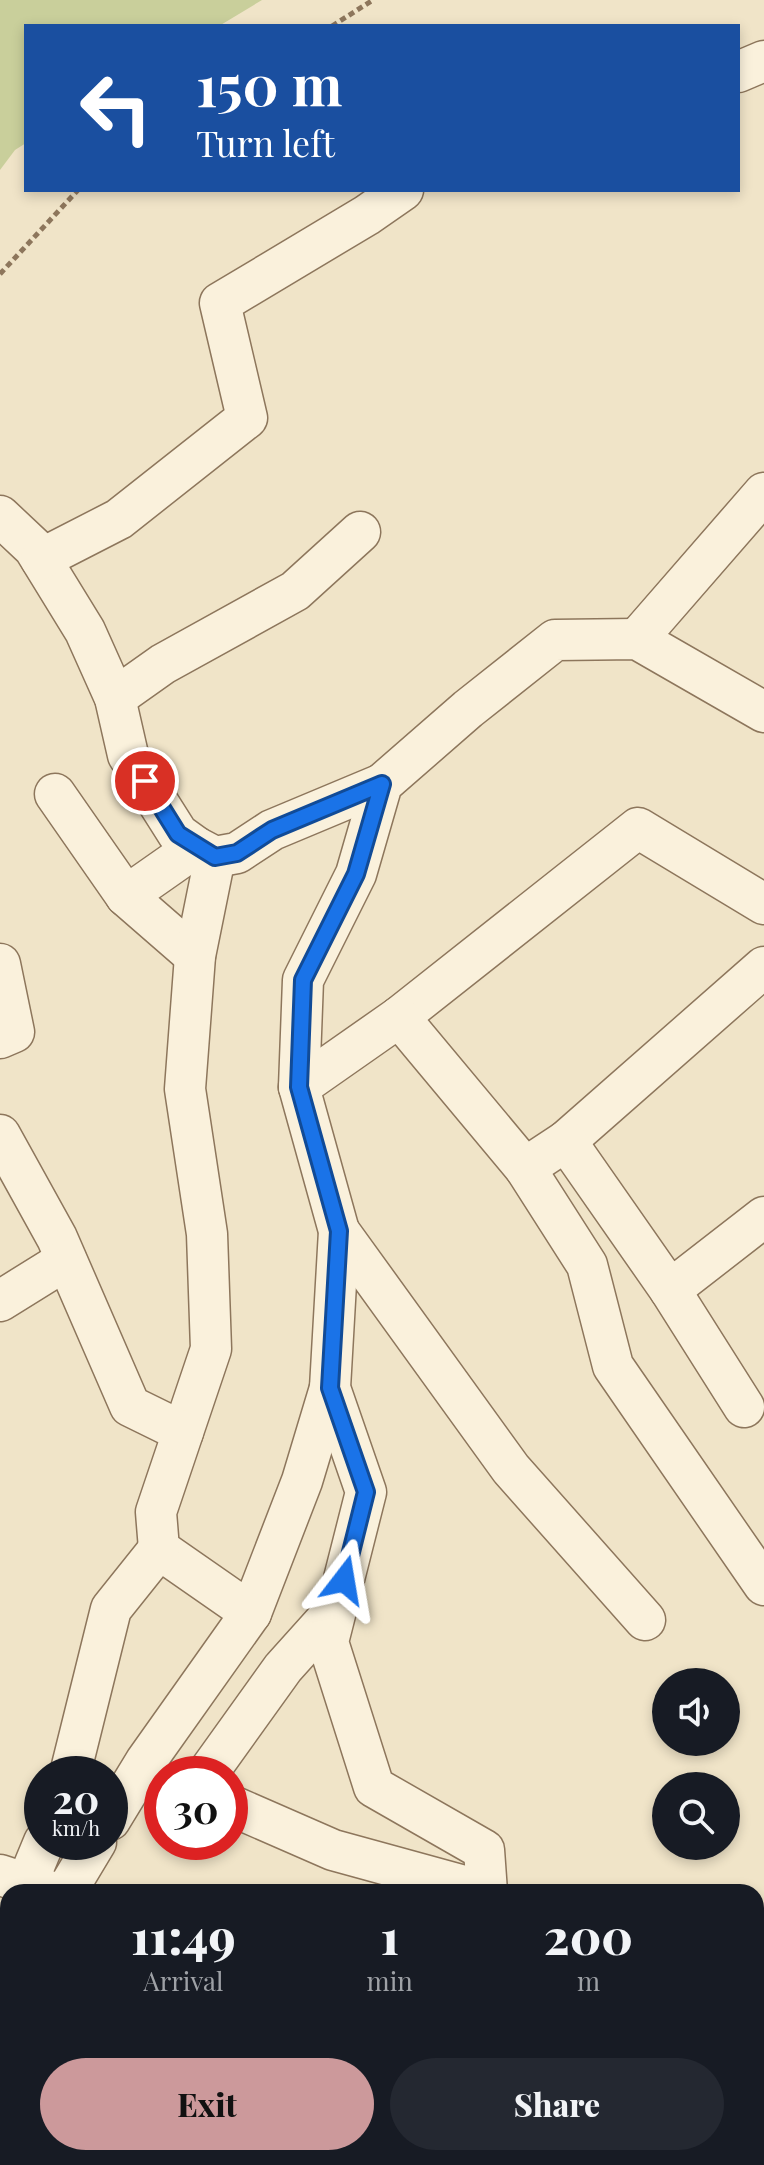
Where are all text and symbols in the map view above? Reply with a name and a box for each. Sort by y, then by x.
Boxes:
text: 150 m [196,46,342,121]
icon: left [64,56,168,160]
text: Turn left [196,118,335,166]
pin [111,747,179,815]
icon: arrive [123,759,167,803]
position arrow [302,1538,386,1622]
map controls [652,1668,740,1860]
button: sound [652,1668,740,1756]
speed limit sign: 30 [144,1756,248,1860]
text: 20 [53,1771,99,1824]
button: search [652,1772,740,1860]
text: km/h [52,1814,100,1841]
text: 11:49 [131,1903,236,1967]
text: 1 [380,1903,399,1967]
text: 200 [544,1903,633,1967]
text: Arrival [143,1963,223,1998]
text: min [367,1963,413,1998]
text: m [577,1963,600,1998]
button: Exit [40,2058,374,2150]
button: Share [390,2058,724,2150]

